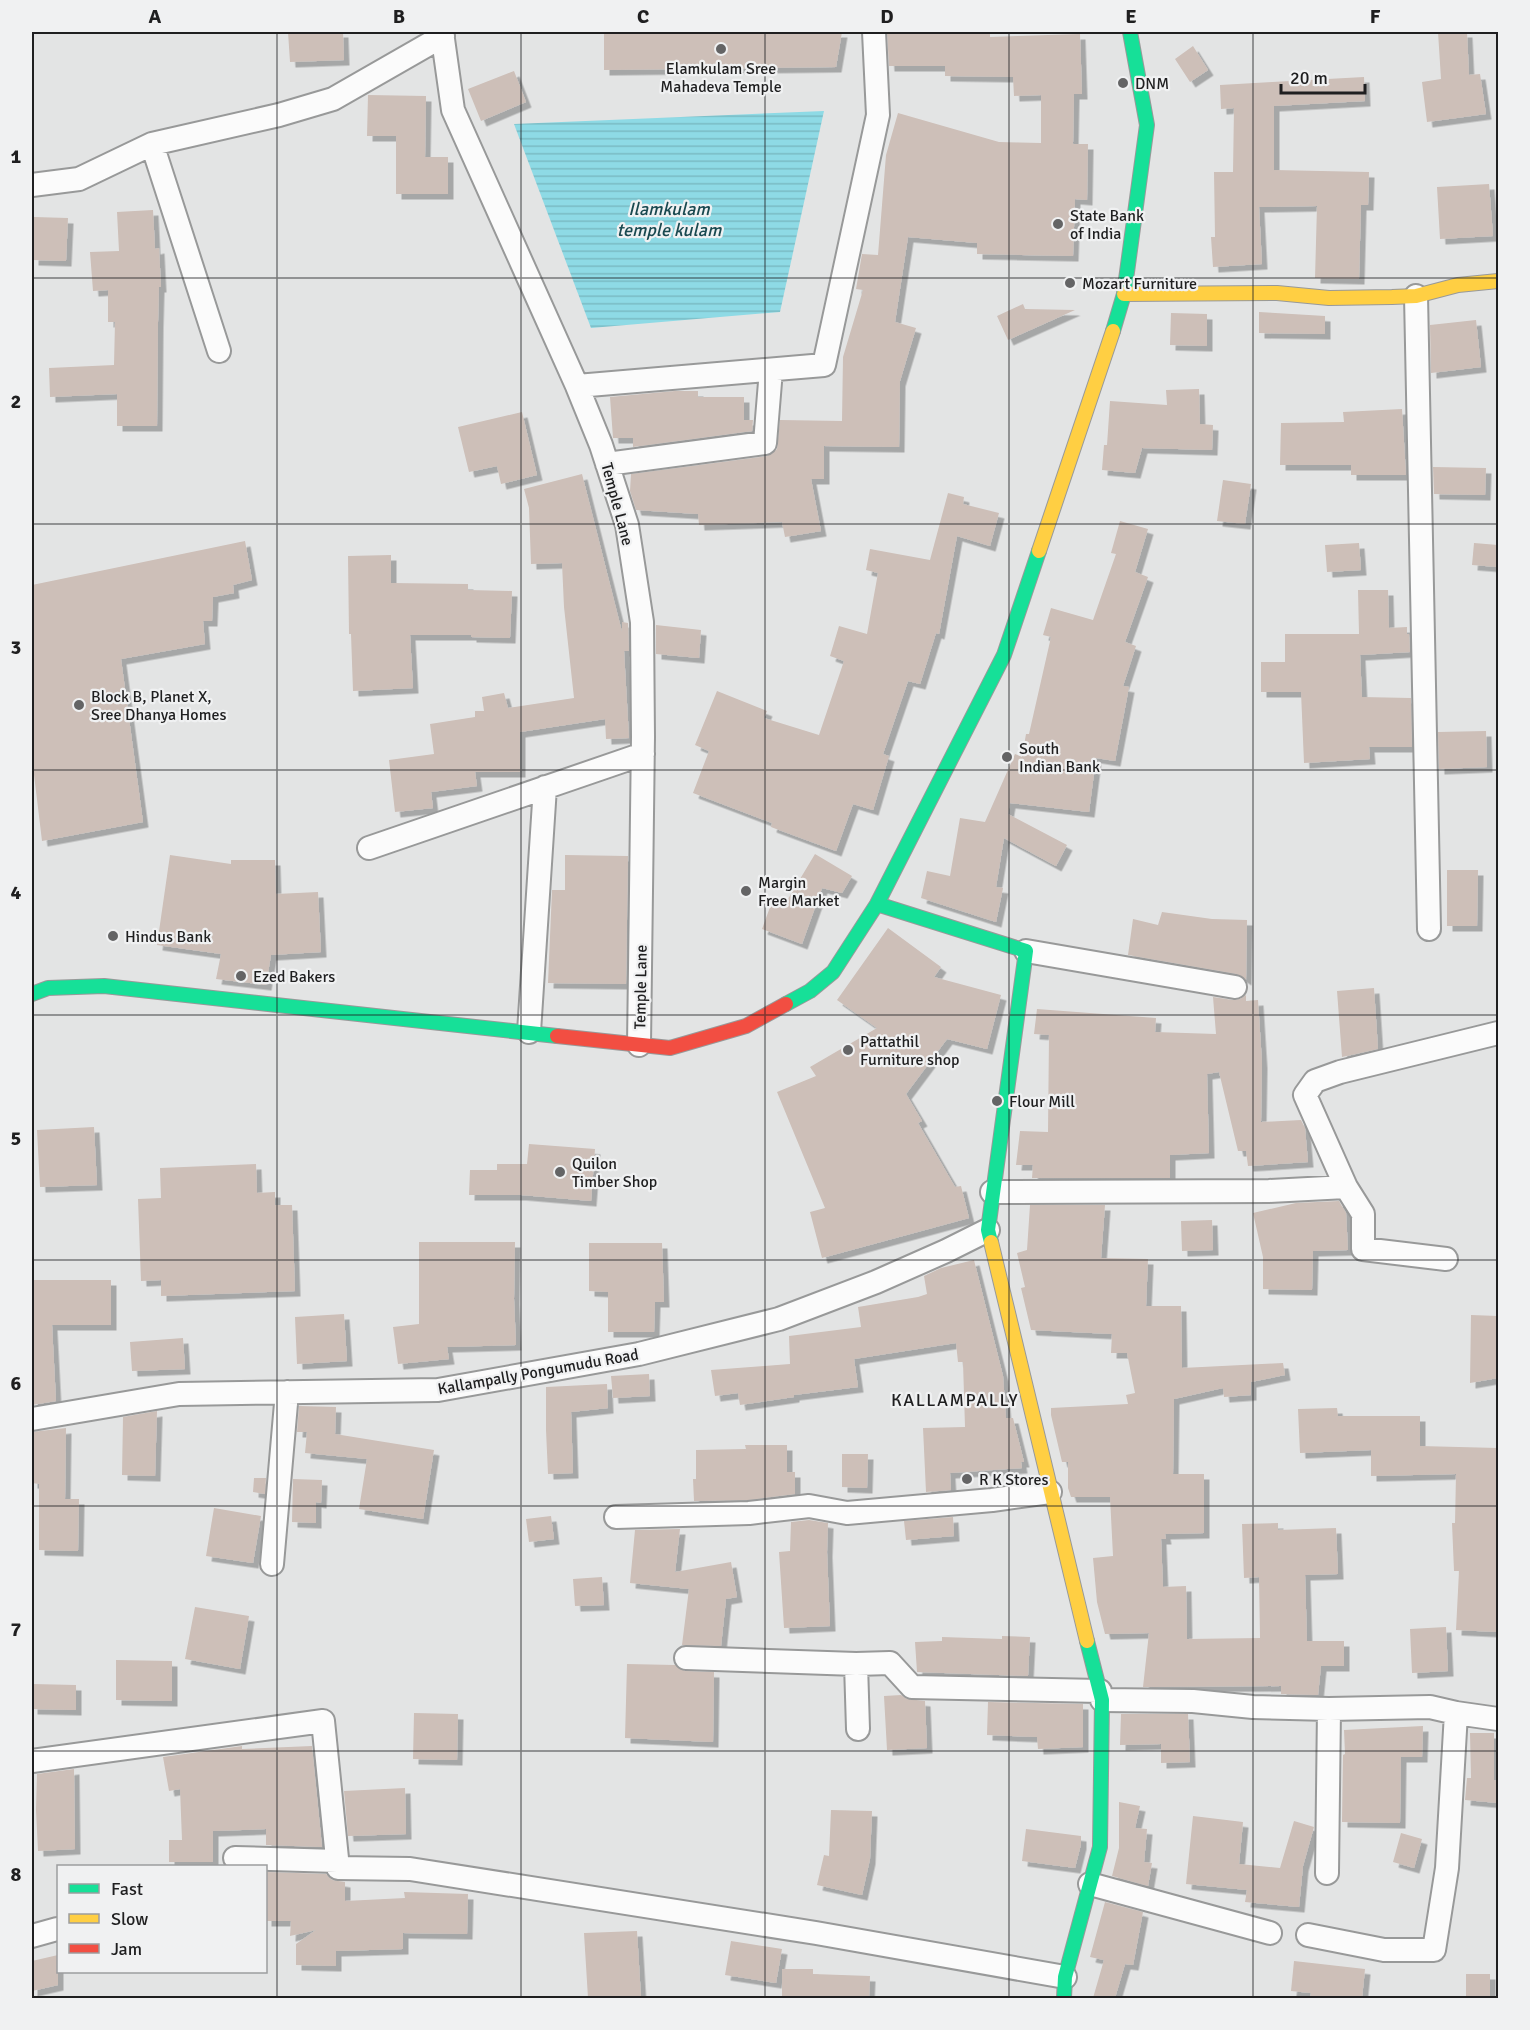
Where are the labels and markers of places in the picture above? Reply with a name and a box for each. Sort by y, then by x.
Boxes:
marker: Elamkulam Sree Mahadeva Temple [714,42,728,56]
place label: Elamkulam Sree Mahadeva Temple [660,59,782,97]
place label: DNM [1135,74,1169,94]
marker: DNM [1116,76,1130,90]
place label: State Bank of India [1070,206,1144,244]
marker: State Bank of India [1051,217,1065,231]
place label: Mozart Furniture [1082,274,1197,294]
marker: Mozart Furniture [1063,276,1077,290]
place label: Block B, Planet X, Sree Dhanya Homes [91,687,226,725]
marker: Block B, Planet X, Sree Dhanya Homes [72,698,86,712]
place label: South Indian Bank [1019,739,1100,777]
marker: South Indian Bank [1000,750,1014,764]
place label: Margin Free Market [758,873,840,911]
marker: Margin Free Market [739,884,753,898]
place label: Hindus Bank [125,927,211,947]
marker: Hindus Bank [106,929,120,943]
place label: Ezed Bakers [253,967,335,987]
marker: Ezed Bakers [234,969,248,983]
place label: Pattathil Furniture shop [860,1032,960,1070]
marker: Pattathil Furniture shop [841,1043,855,1057]
place label: Flour Mill [1009,1092,1075,1112]
marker: Flour Mill [990,1094,1004,1108]
place label: Quilon Timber Shop [572,1154,657,1192]
marker: Quilon Timber Shop [553,1165,567,1179]
place label: R K Stores [979,1470,1048,1490]
marker: R K Stores [960,1472,974,1486]

